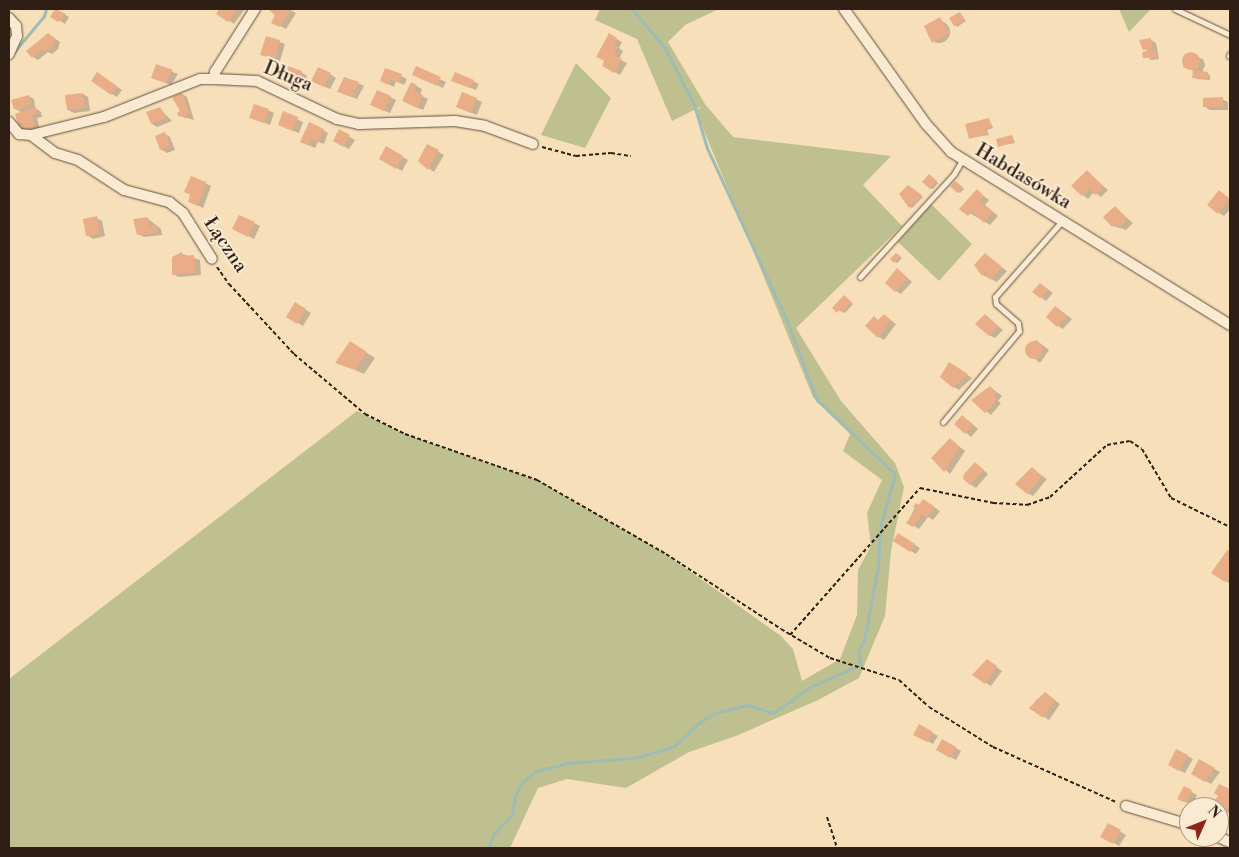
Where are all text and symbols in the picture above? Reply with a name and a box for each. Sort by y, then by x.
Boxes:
street label: Długa [260,57,316,97]
street label: Habdasówka [971,139,1075,215]
street label: Łączna [198,213,252,277]
north arrow [1179,797,1229,847]
text: N [1204,802,1224,823]

